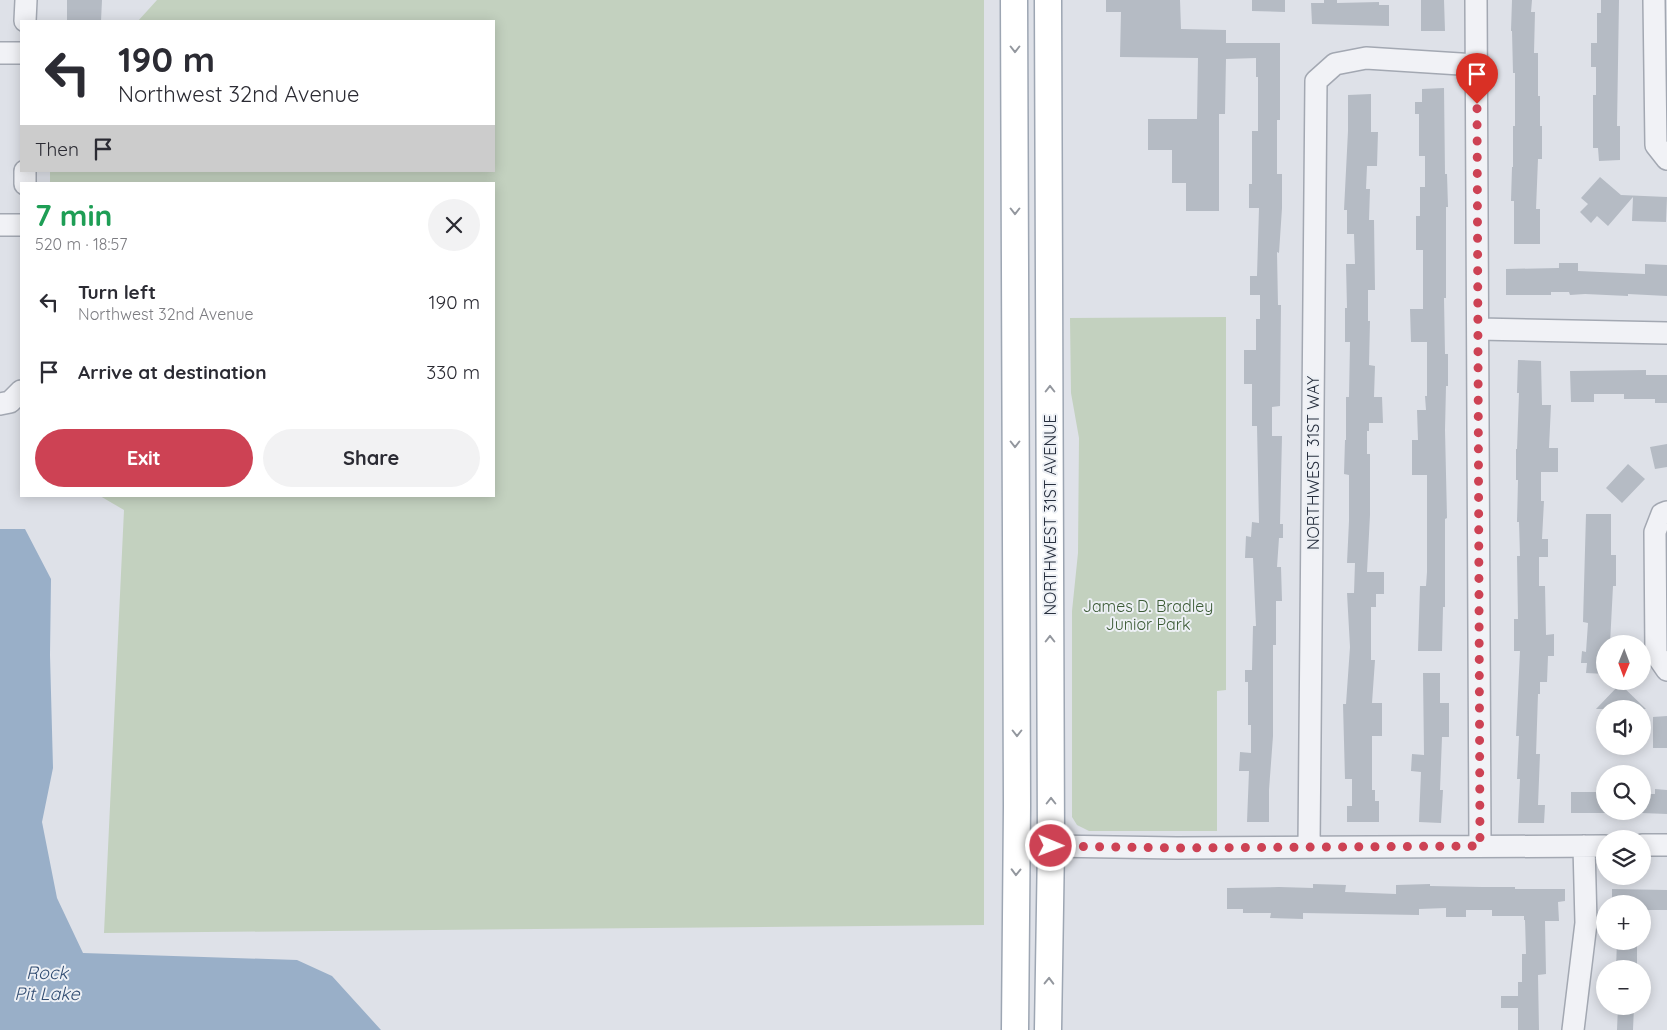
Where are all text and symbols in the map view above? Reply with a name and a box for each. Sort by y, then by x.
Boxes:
text: 190 m [118,37,215,81]
icon: left [35,40,100,105]
one-way arrow [1010,45,1020,53]
pin [1456,53,1498,104]
icon: arrive [1463,60,1491,88]
text: Northwest 32nd Avenue [118,80,360,108]
icon: arrive [89,135,117,163]
text: Then [35,137,79,161]
text: 7 min [35,196,113,234]
button: close [428,199,480,251]
one-way arrow [1010,208,1020,215]
text: 520 m · 18:57 [35,234,127,254]
text: Turn left [78,280,156,304]
icon: left [35,288,63,316]
text: 190 m [429,290,480,314]
text: Northwest 32nd Avenue [78,304,254,324]
icon: arrive [35,358,63,386]
text: Arrive at destination [78,360,267,384]
text: 330 m [426,360,480,384]
street label: NORTHWEST 31ST WAY [1303,376,1323,550]
one-way arrow [1045,385,1055,392]
street label: NORTHWEST 31ST AVENUE [1040,414,1060,616]
button: Exit [35,429,253,487]
button: Share [263,429,480,487]
one-way arrow [1010,440,1020,448]
park label: James D. Bradley Junior Park [1083,596,1213,634]
one-way arrow [1045,635,1055,642]
north arrow [1596,635,1651,690]
map controls [1596,635,1651,1015]
button: sound [1596,700,1651,755]
one-way arrow [1012,729,1022,737]
button: search [1596,765,1651,820]
one-way arrow [1046,797,1056,805]
position arrow [1024,819,1076,871]
button: layers [1596,830,1651,885]
one-way arrow [1011,869,1022,877]
button: + [1596,895,1651,950]
button: − [1596,960,1651,1015]
water label: Rock Pit Lake [14,961,81,1005]
one-way arrow [1044,977,1054,985]

